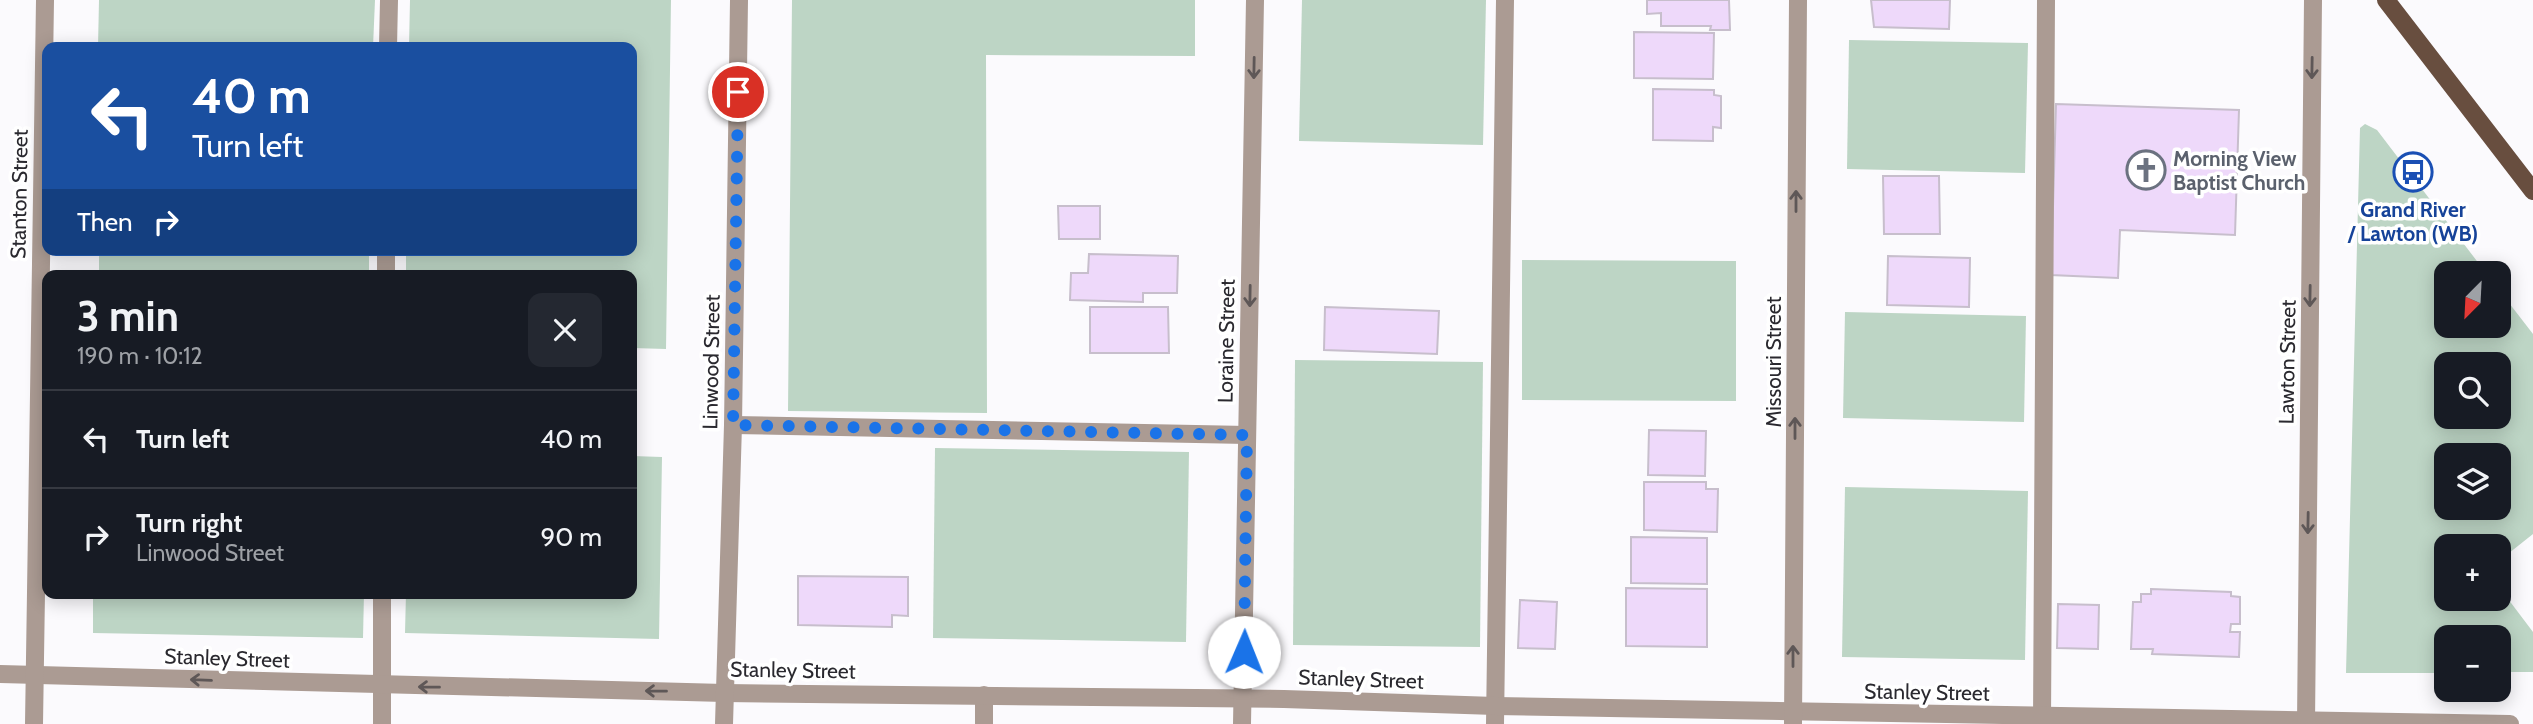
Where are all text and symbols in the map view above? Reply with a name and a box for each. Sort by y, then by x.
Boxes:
one-way arrow [1247,56,1260,79]
one-way arrow [2305,56,2319,79]
pin [708,62,768,122]
text: 40 m [192,66,311,125]
icon: left [77,70,168,161]
icon: arrive [719,73,757,111]
text: Turn left [192,126,303,165]
street label: Stanton Street [5,129,33,259]
place label: Morning View Baptist Church [2173,146,2305,195]
church icon: Morning View Baptist Church [2125,149,2167,191]
bus stop icon: Grand River / Lawton (WB) [2392,151,2434,193]
one-way arrow [1789,190,1803,213]
place label: Grand River / Lawton (WB) [2347,197,2478,246]
icon: right [147,203,185,241]
text: Then [77,206,133,238]
north arrow [2434,261,2511,338]
map controls [2434,261,2511,702]
street label: Loraine Street [1212,279,1240,403]
one-way arrow [1243,284,1257,307]
one-way arrow [2303,284,2317,307]
text: 3 min [77,290,179,342]
button: close [528,293,602,367]
street label: Linwood Street [697,294,725,430]
street label: Missouri Street [1761,296,1786,428]
street label: Lawton Street [2273,300,2301,424]
text: 190 m · 10:12 [77,342,203,370]
button: search [2434,352,2511,429]
one-way arrow [1788,417,1802,440]
icon: left [77,420,115,458]
text: Turn left [136,423,229,455]
text: 40 m [540,423,602,455]
button: layers [2434,443,2511,520]
text: Turn right [136,507,242,539]
one-way arrow [2301,511,2315,534]
icon: right [77,518,115,556]
text: 90 m [540,521,602,553]
button: + [2434,534,2511,611]
text: Linwood Street [136,539,284,567]
position arrow [1207,615,1281,689]
button: − [2434,625,2511,702]
street label: Stanley Street [164,643,290,673]
one-way arrow [1786,645,1800,668]
street label: Stanley Street [730,656,856,684]
street label: Stanley Street [1298,664,1424,694]
one-way arrow [190,673,213,687]
street label: Stanley Street [1864,678,1990,706]
one-way arrow [417,680,440,693]
one-way arrow [645,684,668,698]

